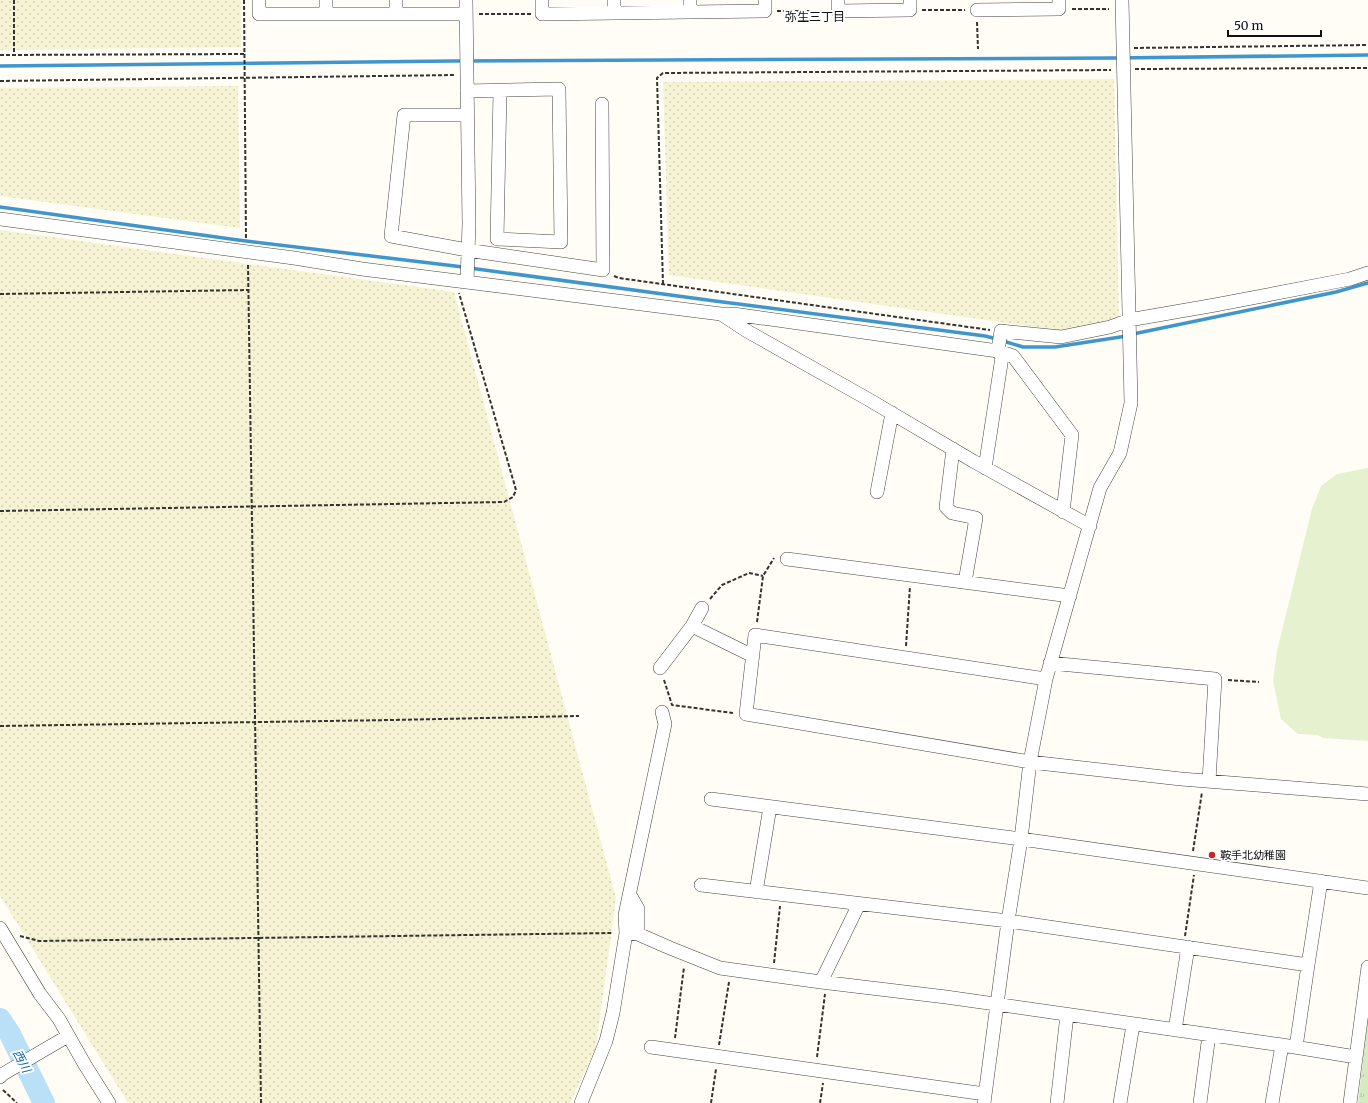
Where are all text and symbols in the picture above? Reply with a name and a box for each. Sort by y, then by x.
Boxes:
district label: 弥生三丁目 [785,9,845,24]
scale bar [1228,12,1321,38]
text: 50 m [1234,18,1263,33]
place label: 鞍手北幼稚園 [1220,848,1286,862]
marker: 鞍手北幼稚園 [1207,850,1217,860]
water label: 西川 [10,1047,35,1077]

